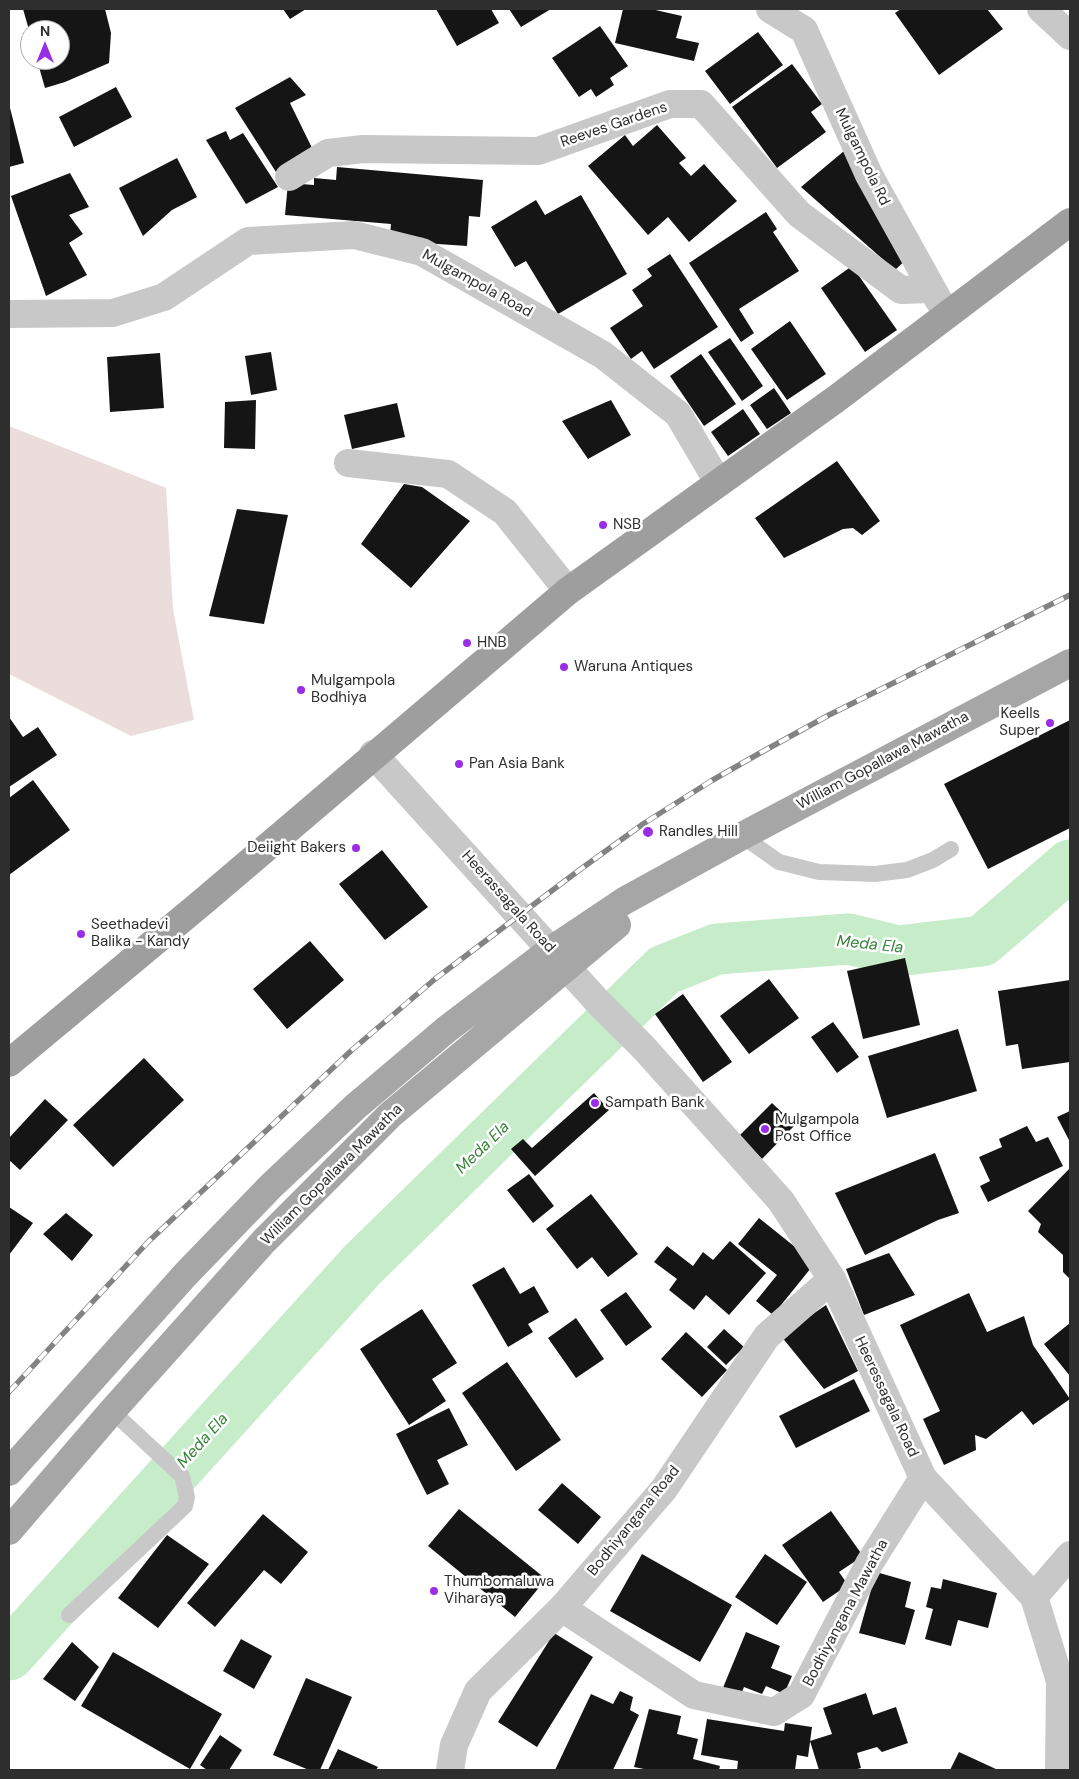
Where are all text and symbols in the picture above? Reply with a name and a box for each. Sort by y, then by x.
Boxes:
north arrow [20,20,70,70]
text: N [40,22,50,40]
street label: Reeves Gardens [558,98,670,152]
street label: Mulgampola Rd [831,105,893,209]
street label: Mulgampola Road [419,246,535,322]
place label: NSB [613,516,641,534]
marker: NSB [597,519,609,531]
place label: HNB [477,634,507,652]
marker: HNB [461,637,473,649]
place label: Waruna Antiques [574,658,693,676]
marker: Waruna Antiques [558,661,570,673]
place label: Mulgampola Bodhiya [311,672,395,707]
marker: Mulgampola Bodhiya [295,684,307,696]
place label: Keells Super [999,705,1040,740]
street label: William Gopallawa Mawatha [794,708,972,814]
marker: Keells Super [1044,717,1056,729]
place label: Pan Asia Bank [469,755,565,773]
marker: Pan Asia Bank [453,758,465,770]
place label: Randles Hill [659,823,738,841]
marker: Randles Hill [641,825,655,839]
place label: Deiight Bakers [247,839,346,857]
marker: Deiight Bakers [350,842,362,854]
street label: Heerassagala Road [457,847,559,957]
place label: Seethadevi Balika - Kandy [91,916,190,951]
marker: Seethadevi Balika - Kandy [75,928,87,940]
water label: Meda Ela [836,932,904,958]
place label: Sampath Bank [605,1094,704,1112]
marker: Sampath Bank [589,1097,601,1109]
street label: William Gopallawa Mawatha [258,1101,406,1249]
place label: Mulgampola Post Office [775,1111,859,1146]
water label: Meda Ela [452,1118,514,1178]
marker: Mulgampola Post Office [759,1123,771,1135]
street label: Heeressagala Road [850,1334,922,1460]
water label: Meda Ela [173,1410,233,1472]
street label: Bodhiyangana Road [584,1462,684,1580]
street label: Bodhiyangana Mawatha [800,1536,892,1690]
place label: Thumbomaluwa Viharaya [444,1573,554,1608]
marker: Thumbomaluwa Viharaya [428,1585,440,1597]

